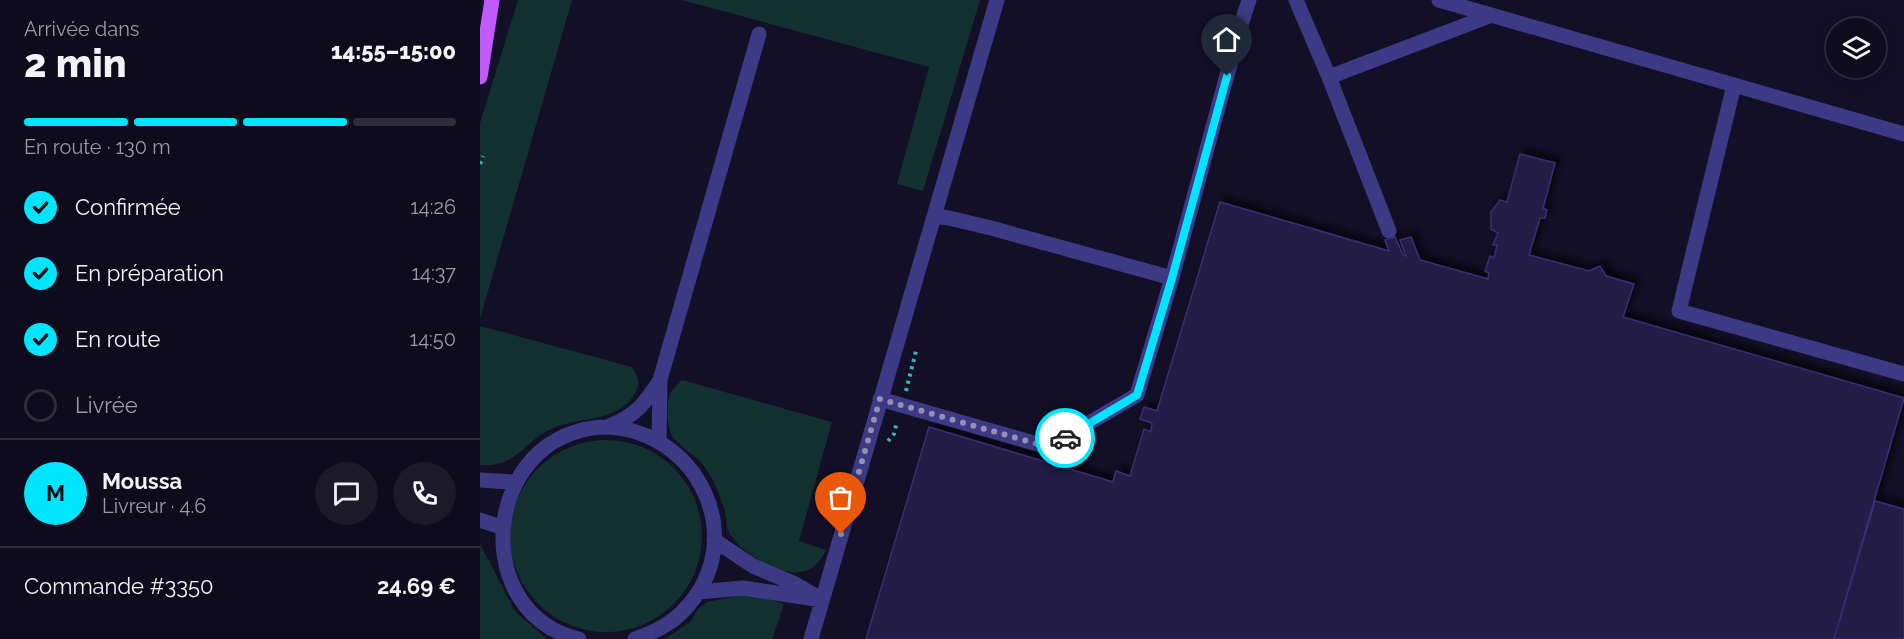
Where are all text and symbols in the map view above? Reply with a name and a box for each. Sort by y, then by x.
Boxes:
pin [1201,14,1252,76]
text: Arrivée dans [24,17,139,41]
map controls [1826,18,1886,78]
button: layers [1826,18,1886,78]
icon: home [1210,23,1243,56]
text: 14:55–15:00 [331,38,456,64]
text: 2 min [24,40,127,86]
text: En route · 130 m [24,135,171,159]
icon: check [24,191,57,224]
text: Confirmée [75,194,181,220]
text: 14:26 [410,195,456,219]
icon: check [24,257,57,290]
text: En préparation [75,260,224,286]
text: 14:37 [411,261,456,285]
icon: check [24,323,57,356]
text: En route [75,326,160,352]
text: 14:50 [410,327,456,351]
text: Livrée [75,392,138,418]
courier [1035,408,1095,468]
icon: car [1049,422,1082,455]
button: chat [315,462,378,525]
button: phone [393,462,456,525]
text: Moussa [102,468,182,494]
pin [815,472,866,534]
text: M [46,480,65,506]
icon: bag [824,481,857,514]
text: Livreur · 4.6 [102,494,206,518]
text: Commande #3350 [24,573,214,599]
text: 24.69 € [377,573,456,599]

